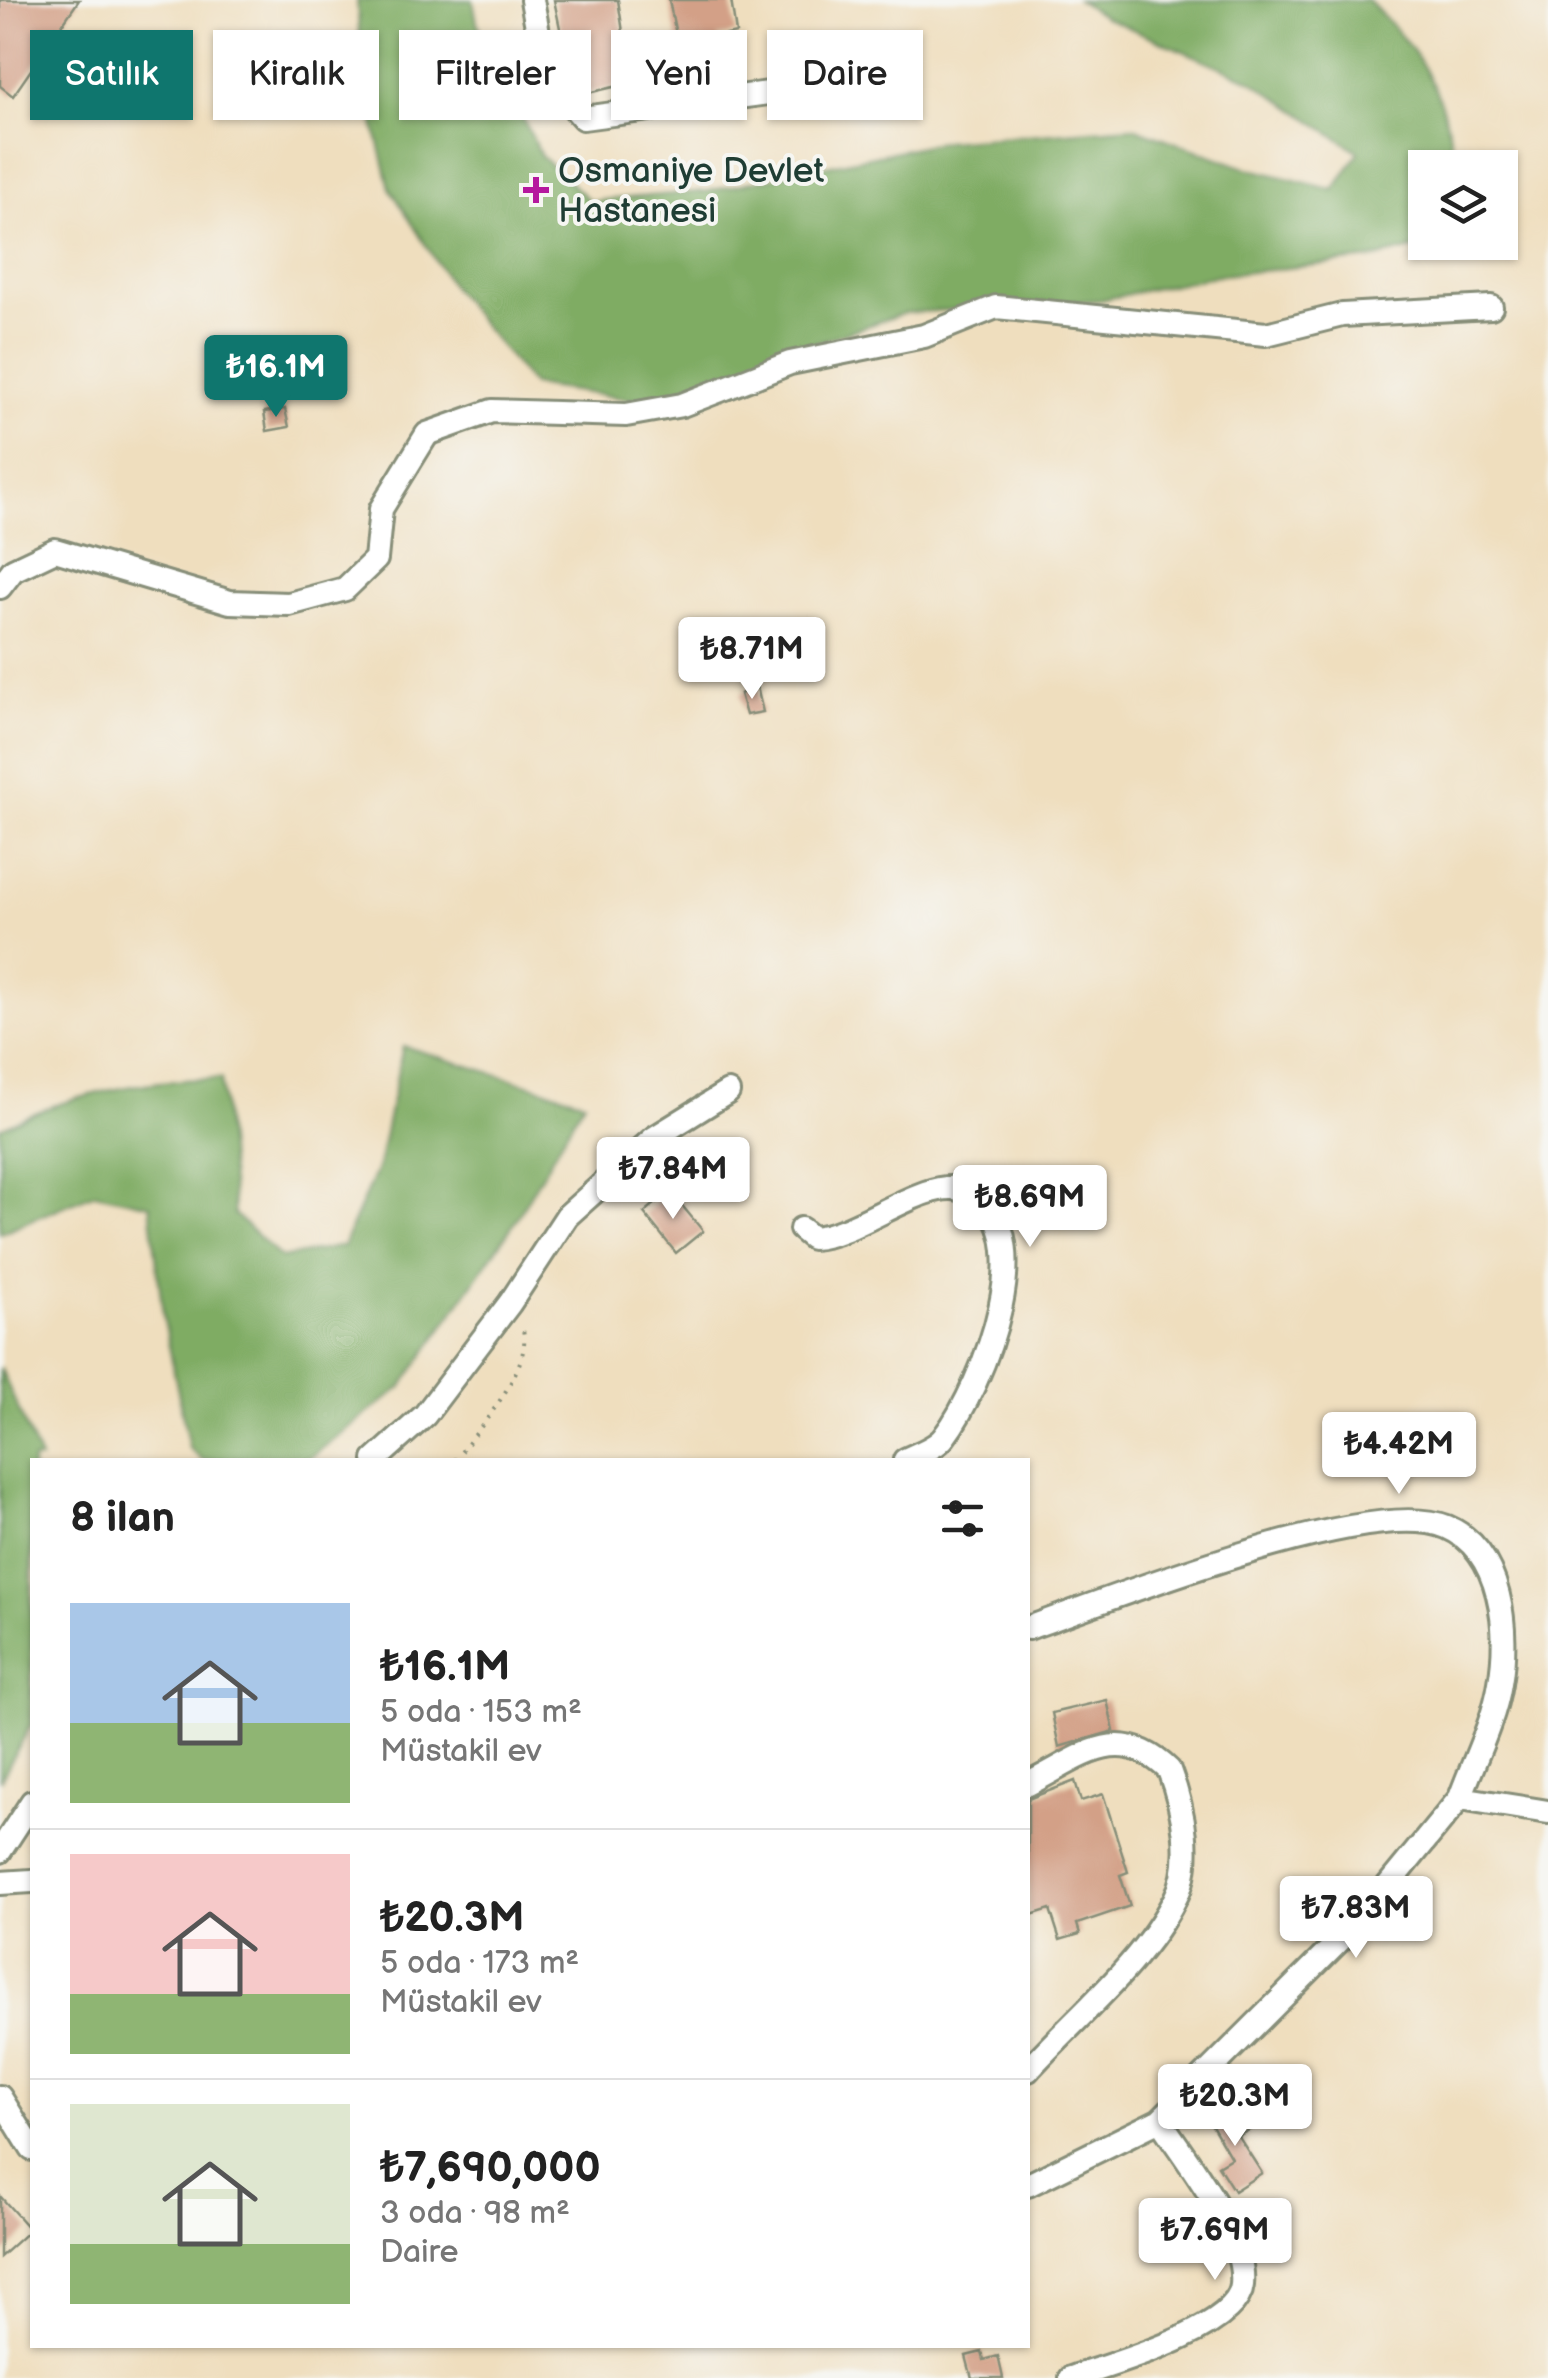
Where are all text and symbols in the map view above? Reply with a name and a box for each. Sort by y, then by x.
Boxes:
chip: Satılık [30,30,193,120]
chip: Kiralık [213,30,379,120]
chip: Filtreler [399,30,591,120]
chip: Yeni [611,30,747,120]
chip: Daire [767,30,923,120]
place label: Osmaniye Devlet Hastanesi [558,150,824,233]
map controls [1408,150,1518,260]
button: layers [1408,150,1518,260]
marker: Osmaniye Devlet Hastanesi [523,177,549,203]
pin: ₺16.1M [195,335,357,420]
text: ₺16.1M [226,348,326,387]
pin: ₺8.71M [671,617,833,702]
text: ₺8.71M [700,630,804,669]
pin: ₺7.84M [592,1137,754,1222]
text: ₺7.84M [619,1150,727,1189]
pin: ₺8.69M [949,1165,1111,1250]
text: ₺8.69M [975,1178,1085,1217]
pin: ₺4.42M [1318,1412,1480,1497]
text: ₺4.42M [1344,1425,1454,1464]
icon: filters [935,1491,990,1546]
text: 8 ilan [70,1493,175,1544]
text: ₺16.1M [380,1642,510,1693]
icon: home [150,1643,270,1763]
text: 5 oda · 153 m² [380,1693,582,1732]
text: Müstakil ev [380,1732,542,1771]
pin: ₺7.83M [1275,1876,1437,1961]
text: ₺7.83M [1302,1889,1410,1928]
text: ₺20.3M [380,1893,525,1944]
icon: home [150,1894,270,2014]
text: 5 oda · 173 m² [380,1944,579,1983]
text: Müstakil ev [380,1983,542,2022]
pin: ₺20.3M [1154,2064,1316,2149]
text: ₺20.3M [1180,2077,1290,2116]
text: ₺7,690,000 [380,2143,601,2194]
icon: home [150,2144,270,2264]
text: 3 oda · 98 m² [380,2194,570,2233]
pin: ₺7.69M [1134,2198,1296,2283]
text: ₺7.69M [1161,2211,1269,2250]
text: Daire [380,2233,458,2272]

